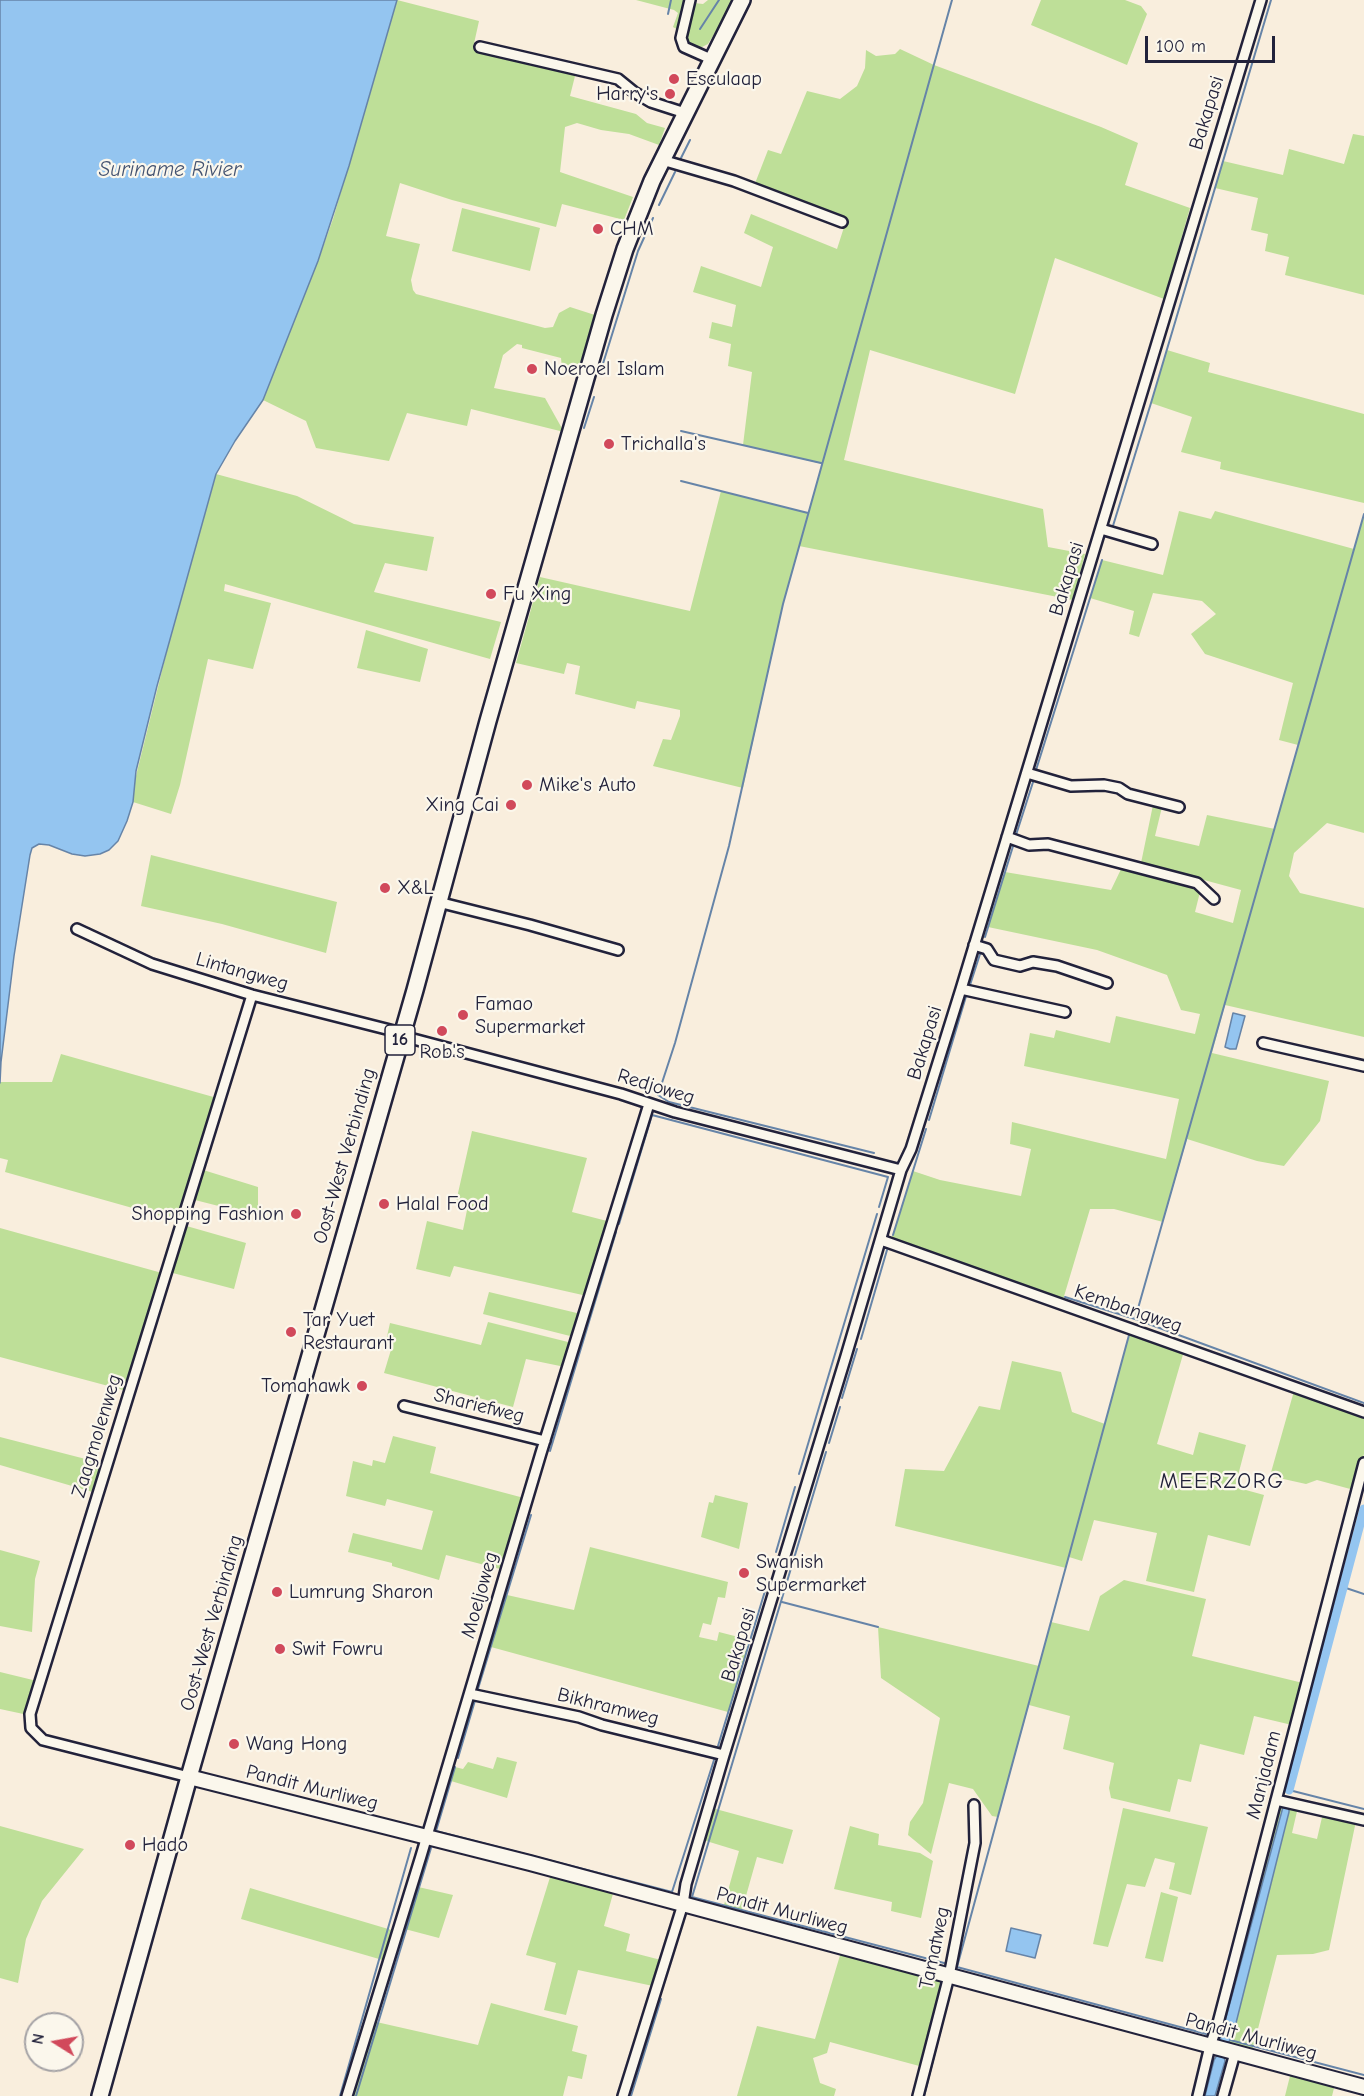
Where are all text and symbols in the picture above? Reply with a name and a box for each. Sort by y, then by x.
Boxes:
scale bar [1148,24,1278,62]
text: 100 m [1156,36,1206,57]
place label: Esculaap [686,67,762,91]
marker: Esculaap [667,72,681,86]
street label: Bakapasi [1184,73,1230,153]
place label: Harry's [596,82,658,106]
marker: Harry's [663,87,677,101]
water label: Suriname Rivier [99,157,241,183]
place label: CHM [610,217,653,241]
marker: CHM [591,222,605,236]
place label: Noeroel Islam [544,357,664,381]
marker: Noeroel Islam [525,362,539,376]
place label: Trichalla's [621,432,706,456]
marker: Trichalla's [602,437,616,451]
street label: Bakapasi [1044,539,1090,619]
place label: Fu Xing [503,582,571,606]
marker: Fu Xing [484,587,498,601]
place label: Mike's Auto [539,773,636,797]
marker: Mike's Auto [520,778,534,792]
place label: Xing Cai [425,793,499,817]
marker: Xing Cai [504,798,518,812]
place label: X&L [397,876,434,900]
marker: X&L [378,881,392,895]
street label: Lintangweg [193,947,291,997]
place label: Famao Supermarket [475,992,585,1039]
street label: Bakapasi [902,1003,948,1083]
marker: Famao Supermarket [456,1008,470,1022]
marker: Rob's [435,1024,449,1038]
road number: 16 [385,1025,415,1055]
place label: Rob's [419,1040,465,1064]
street label: Redjoweg [614,1064,698,1110]
street label: Oost-West Verbinding [308,1065,382,1247]
place label: Halal Food [396,1192,489,1216]
marker: Halal Food [377,1197,391,1211]
place label: Shopping Fashion [132,1202,284,1226]
marker: Shopping Fashion [289,1207,303,1221]
street label: Kembangweg [1071,1279,1185,1339]
place label: Tar Yuet Restaurant [303,1308,393,1355]
marker: Tar Yuet Restaurant [284,1325,298,1339]
street label: Zaagmolenweg [67,1371,127,1501]
place label: Tomahawk [261,1374,350,1398]
marker: Tomahawk [355,1379,369,1393]
street label: Shariefweg [431,1383,527,1429]
district label: MEERZORG [1159,1469,1285,1495]
street label: Oost-West Verbinding [175,1532,249,1714]
street label: Moeljoweg [456,1549,504,1641]
place label: Swanish Supermarket [756,1550,866,1597]
marker: Swanish Supermarket [737,1566,751,1580]
place label: Lumrung Sharon [289,1580,433,1604]
marker: Lumrung Sharon [270,1585,284,1599]
street label: Bakapasi [716,1605,762,1685]
place label: Swit Fowru [292,1637,383,1661]
marker: Swit Fowru [273,1642,287,1656]
street label: Bikhramweg [555,1683,661,1731]
street label: Manjadam [1241,1728,1287,1822]
place label: Wang Hong [246,1732,347,1756]
marker: Wang Hong [227,1737,241,1751]
street label: Pandit Murliweg [243,1760,381,1816]
place label: Hado [142,1833,188,1857]
marker: Hado [123,1838,137,1852]
street label: Pandit Murliweg [714,1882,850,1940]
street label: Tamatweg [915,1905,955,1991]
street label: Pandit Murliweg [1183,2008,1319,2066]
north arrow [24,2012,84,2072]
text: N [28,2032,48,2046]

